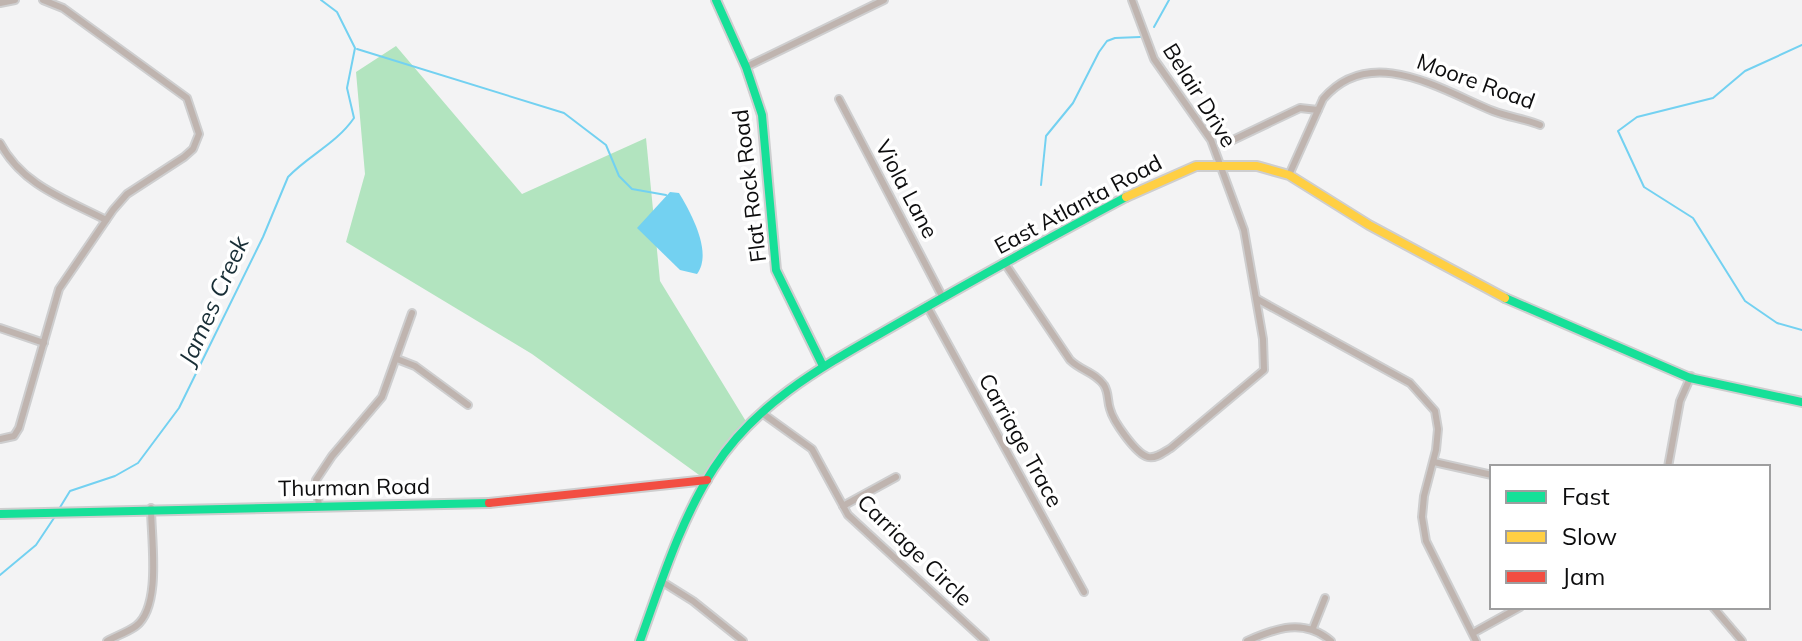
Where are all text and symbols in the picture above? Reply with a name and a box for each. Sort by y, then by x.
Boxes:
street label: Belair Drive [1157,38,1243,152]
street label: Moore Road [1413,47,1539,115]
street label: Flat Rock Road [726,108,772,264]
street label: Viola Lane [869,135,945,243]
street label: East Atlanta Road [989,148,1167,260]
water label: James Creek [170,231,255,372]
street label: Carriage Trace [973,368,1069,512]
legend [1490,465,1770,609]
street label: Thurman Road [278,472,430,502]
text: Fast [1562,481,1610,511]
street label: Carriage Circle [852,488,978,612]
text: Slow [1562,521,1617,551]
text: Jam [1562,561,1605,591]

